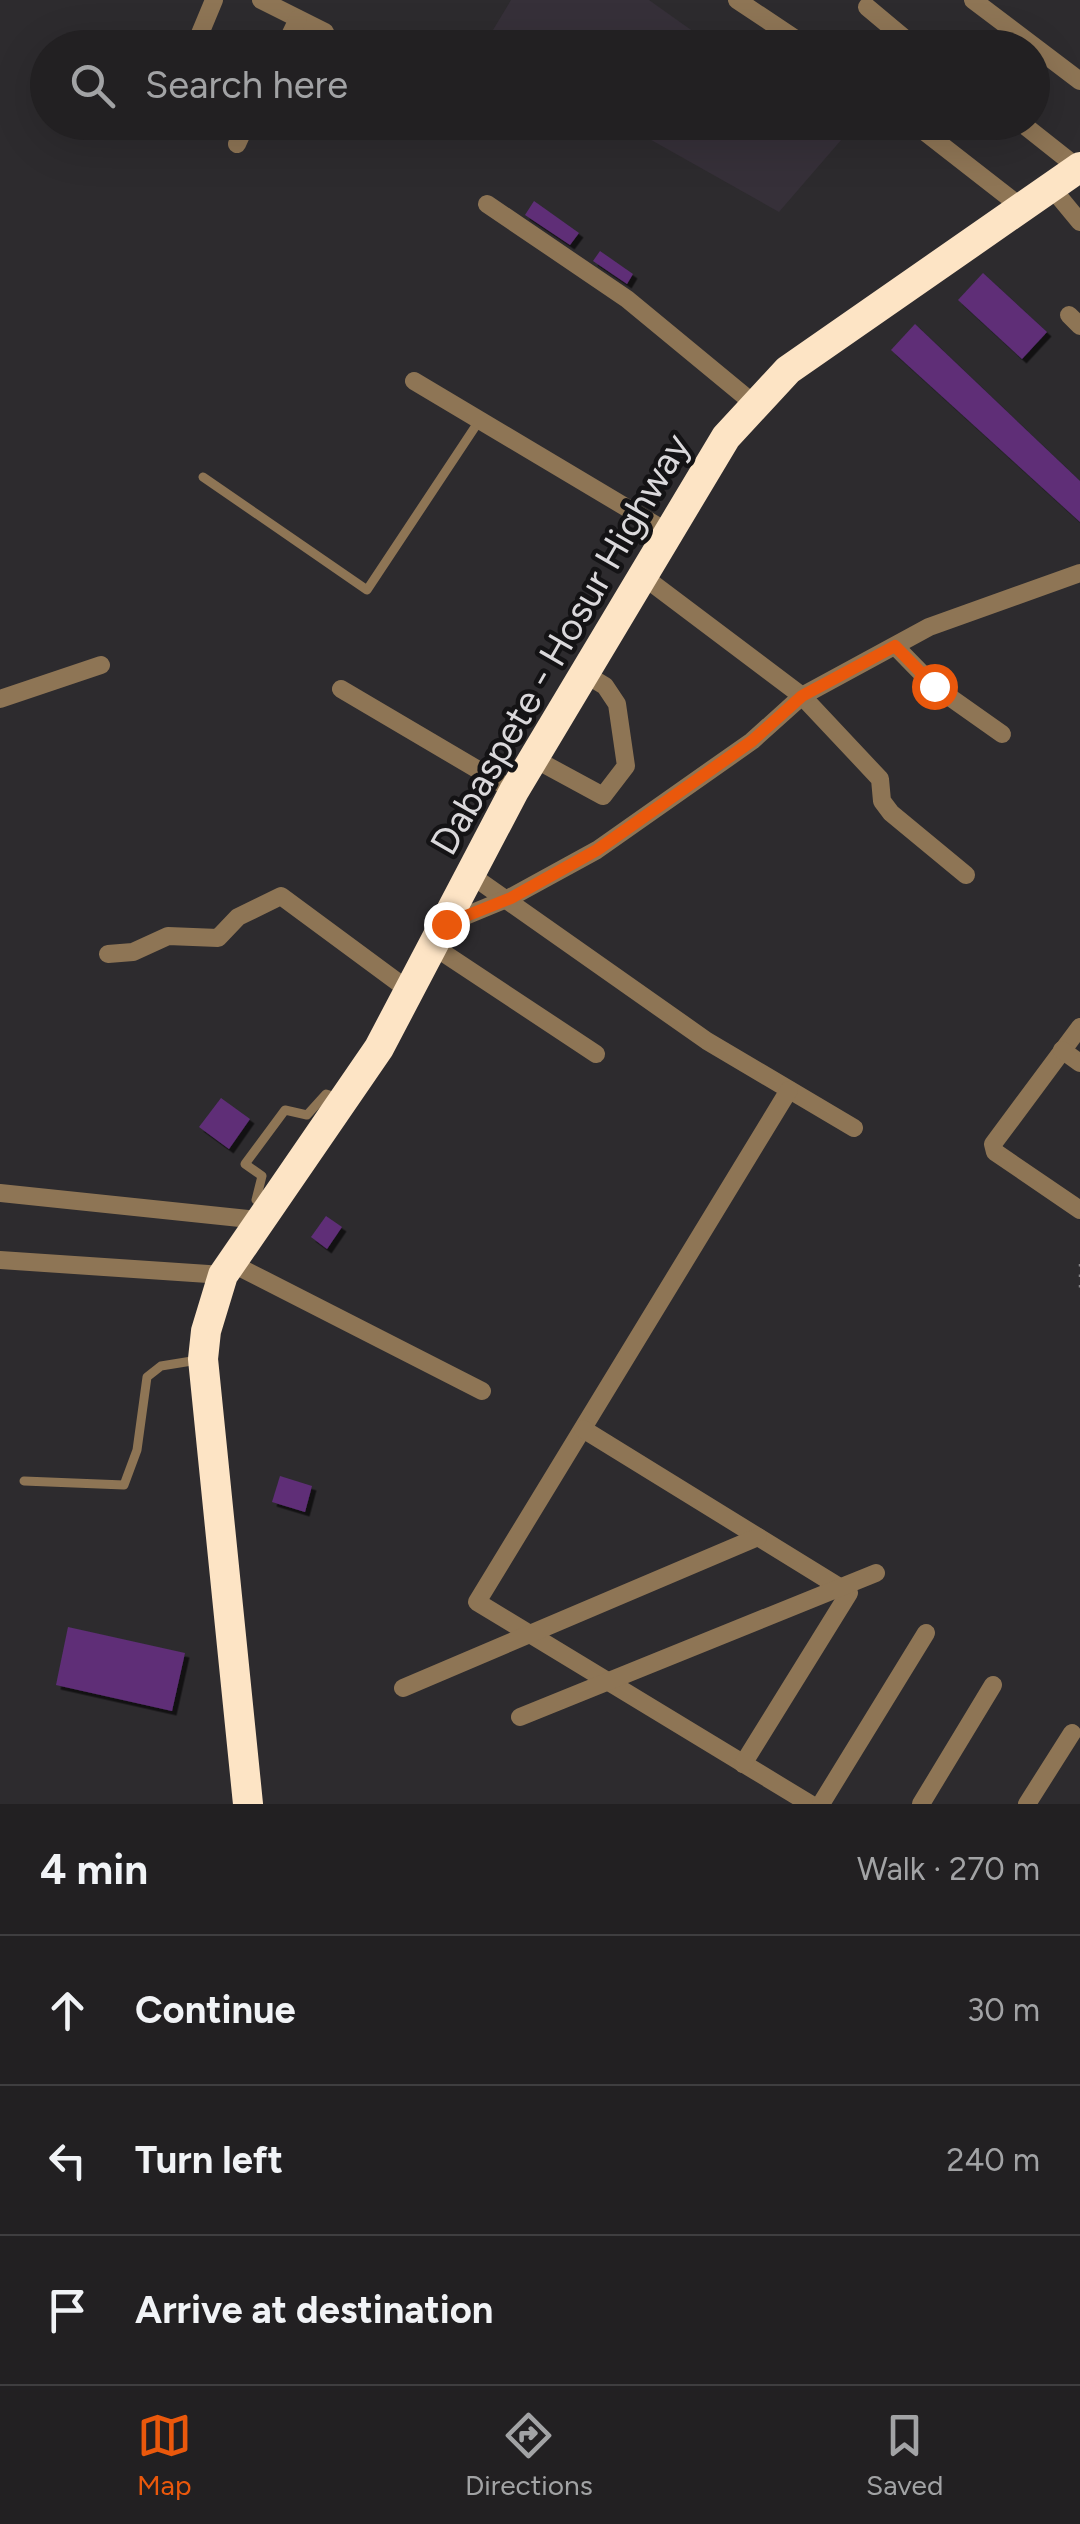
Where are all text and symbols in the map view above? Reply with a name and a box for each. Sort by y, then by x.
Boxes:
search box [30,30,1050,140]
icon: search [65,58,120,113]
text: Search here [145,62,348,108]
street label: Dabaspete - Hosur Highway [420,425,700,863]
route start [912,664,958,710]
route end [424,902,470,948]
text: 4 min [40,1844,148,1895]
text: Walk · 270 m [857,1850,1040,1888]
icon: ahead [40,1983,95,2038]
text: Continue [135,1987,296,2033]
text: 30 m [967,1991,1040,2029]
icon: left [40,2133,95,2188]
text: Turn left [135,2137,283,2183]
text: 240 m [947,2141,1040,2179]
icon: arrive [40,2283,95,2338]
text: Arrive at destination [135,2287,493,2333]
tab: Map [137,2408,192,2502]
tab: Directions [465,2408,593,2502]
tab: Saved [866,2408,943,2502]

